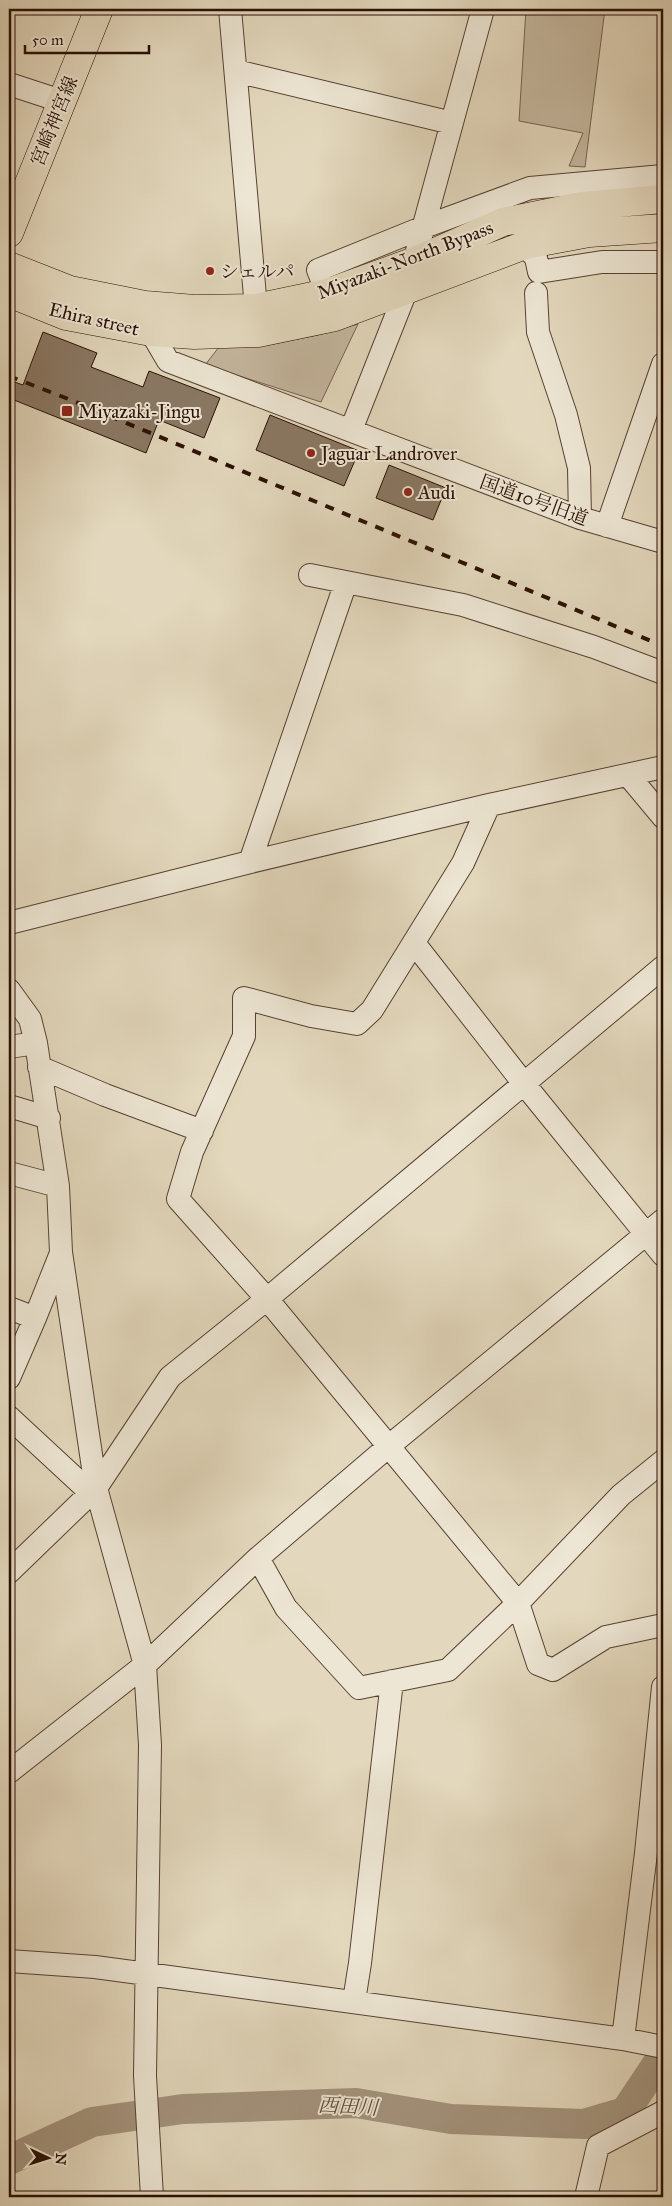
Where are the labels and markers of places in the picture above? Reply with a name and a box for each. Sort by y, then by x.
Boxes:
place label: シェルパ [220,260,294,283]
marker: シェルパ [204,265,216,277]
place label: Miyazaki-Jingu [78,400,200,424]
marker: Miyazaki-Jingu [60,404,74,418]
place label: Jaguar Landrover [319,442,458,466]
marker: Jaguar Landrover [305,447,317,459]
place label: Audi [417,481,455,504]
marker: Audi [402,486,414,498]

